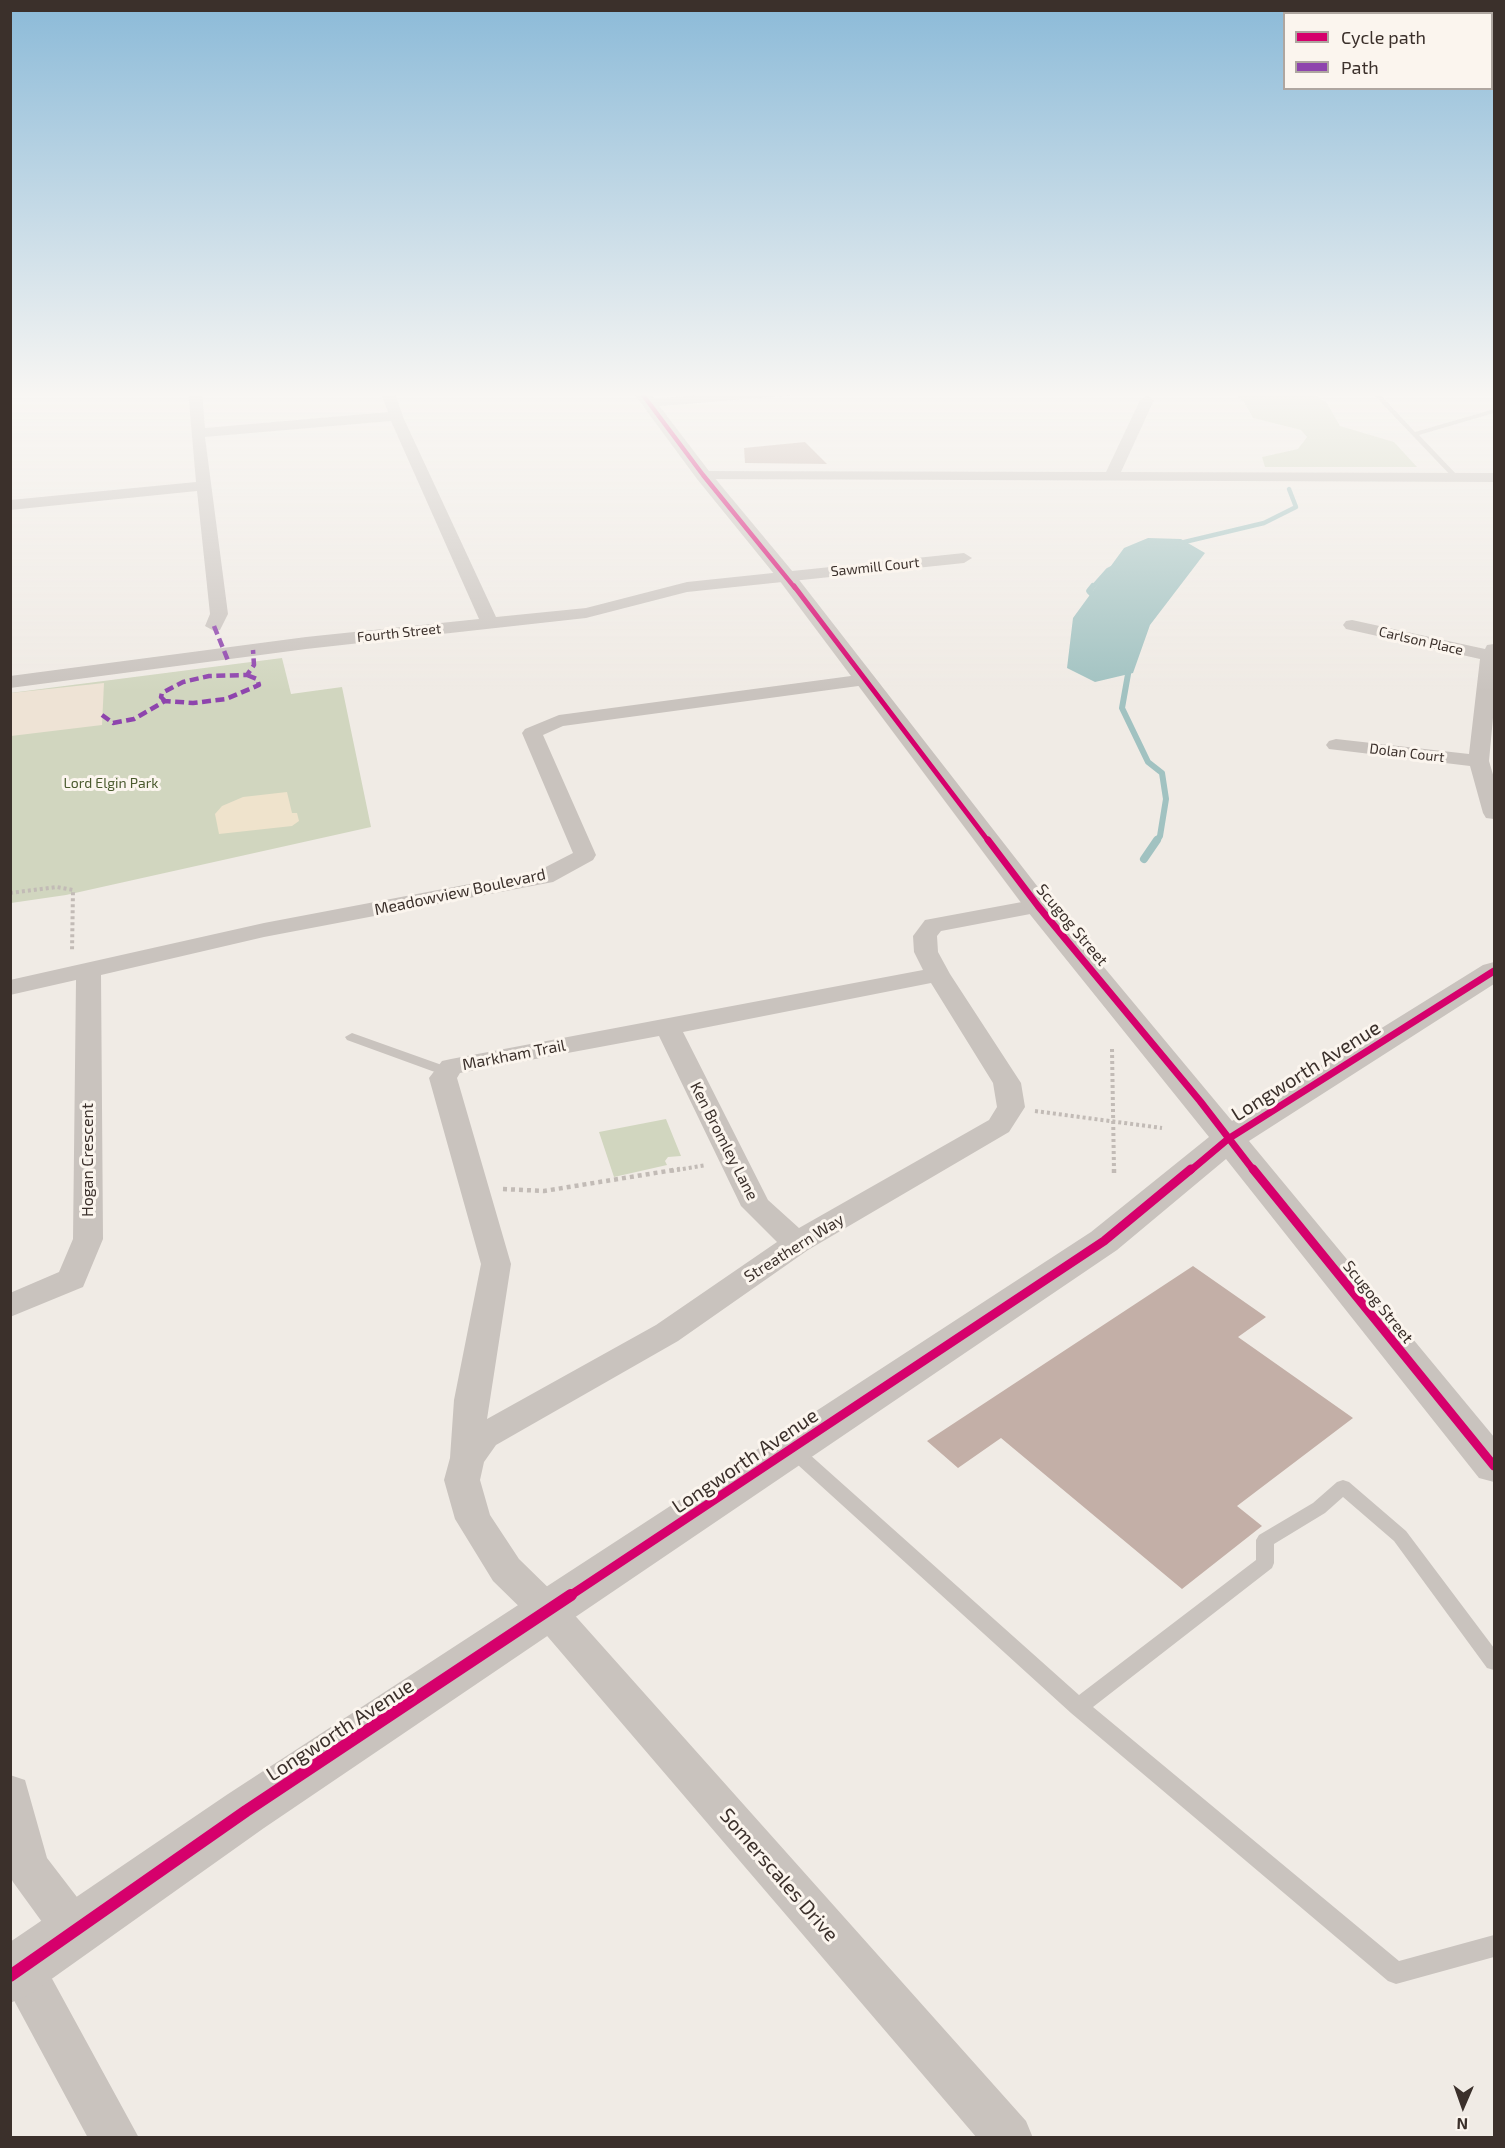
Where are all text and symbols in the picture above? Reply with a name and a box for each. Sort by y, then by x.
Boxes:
legend [1283,12,1493,90]
text: Cycle path [1341,26,1426,48]
text: Path [1341,56,1379,78]
street label: Sawmill Court [830,554,920,580]
street label: Fourth Street [356,620,442,646]
street label: Carlson Place [1377,623,1465,659]
street label: Dolan Court [1369,740,1445,766]
park label: Lord Elgin Park [64,775,158,791]
street label: Meadowview Boulevard [373,864,547,920]
street label: Scugog Street [1032,880,1112,970]
street label: Longworth Avenue [1227,1016,1385,1126]
street label: Markham Trail [461,1036,567,1074]
street label: Ken Bromley Lane [686,1079,762,1203]
street label: Hogan Crescent [78,1103,98,1217]
street label: Streathern Way [741,1210,847,1286]
street label: Scugog Street [1339,1257,1417,1347]
street label: Longworth Avenue [667,1403,823,1519]
street label: Longworth Avenue [262,1673,418,1787]
street label: Somerscales Drive [715,1804,843,1946]
north arrow [1433,2076,1493,2136]
text: N [1456,2115,1468,2134]

